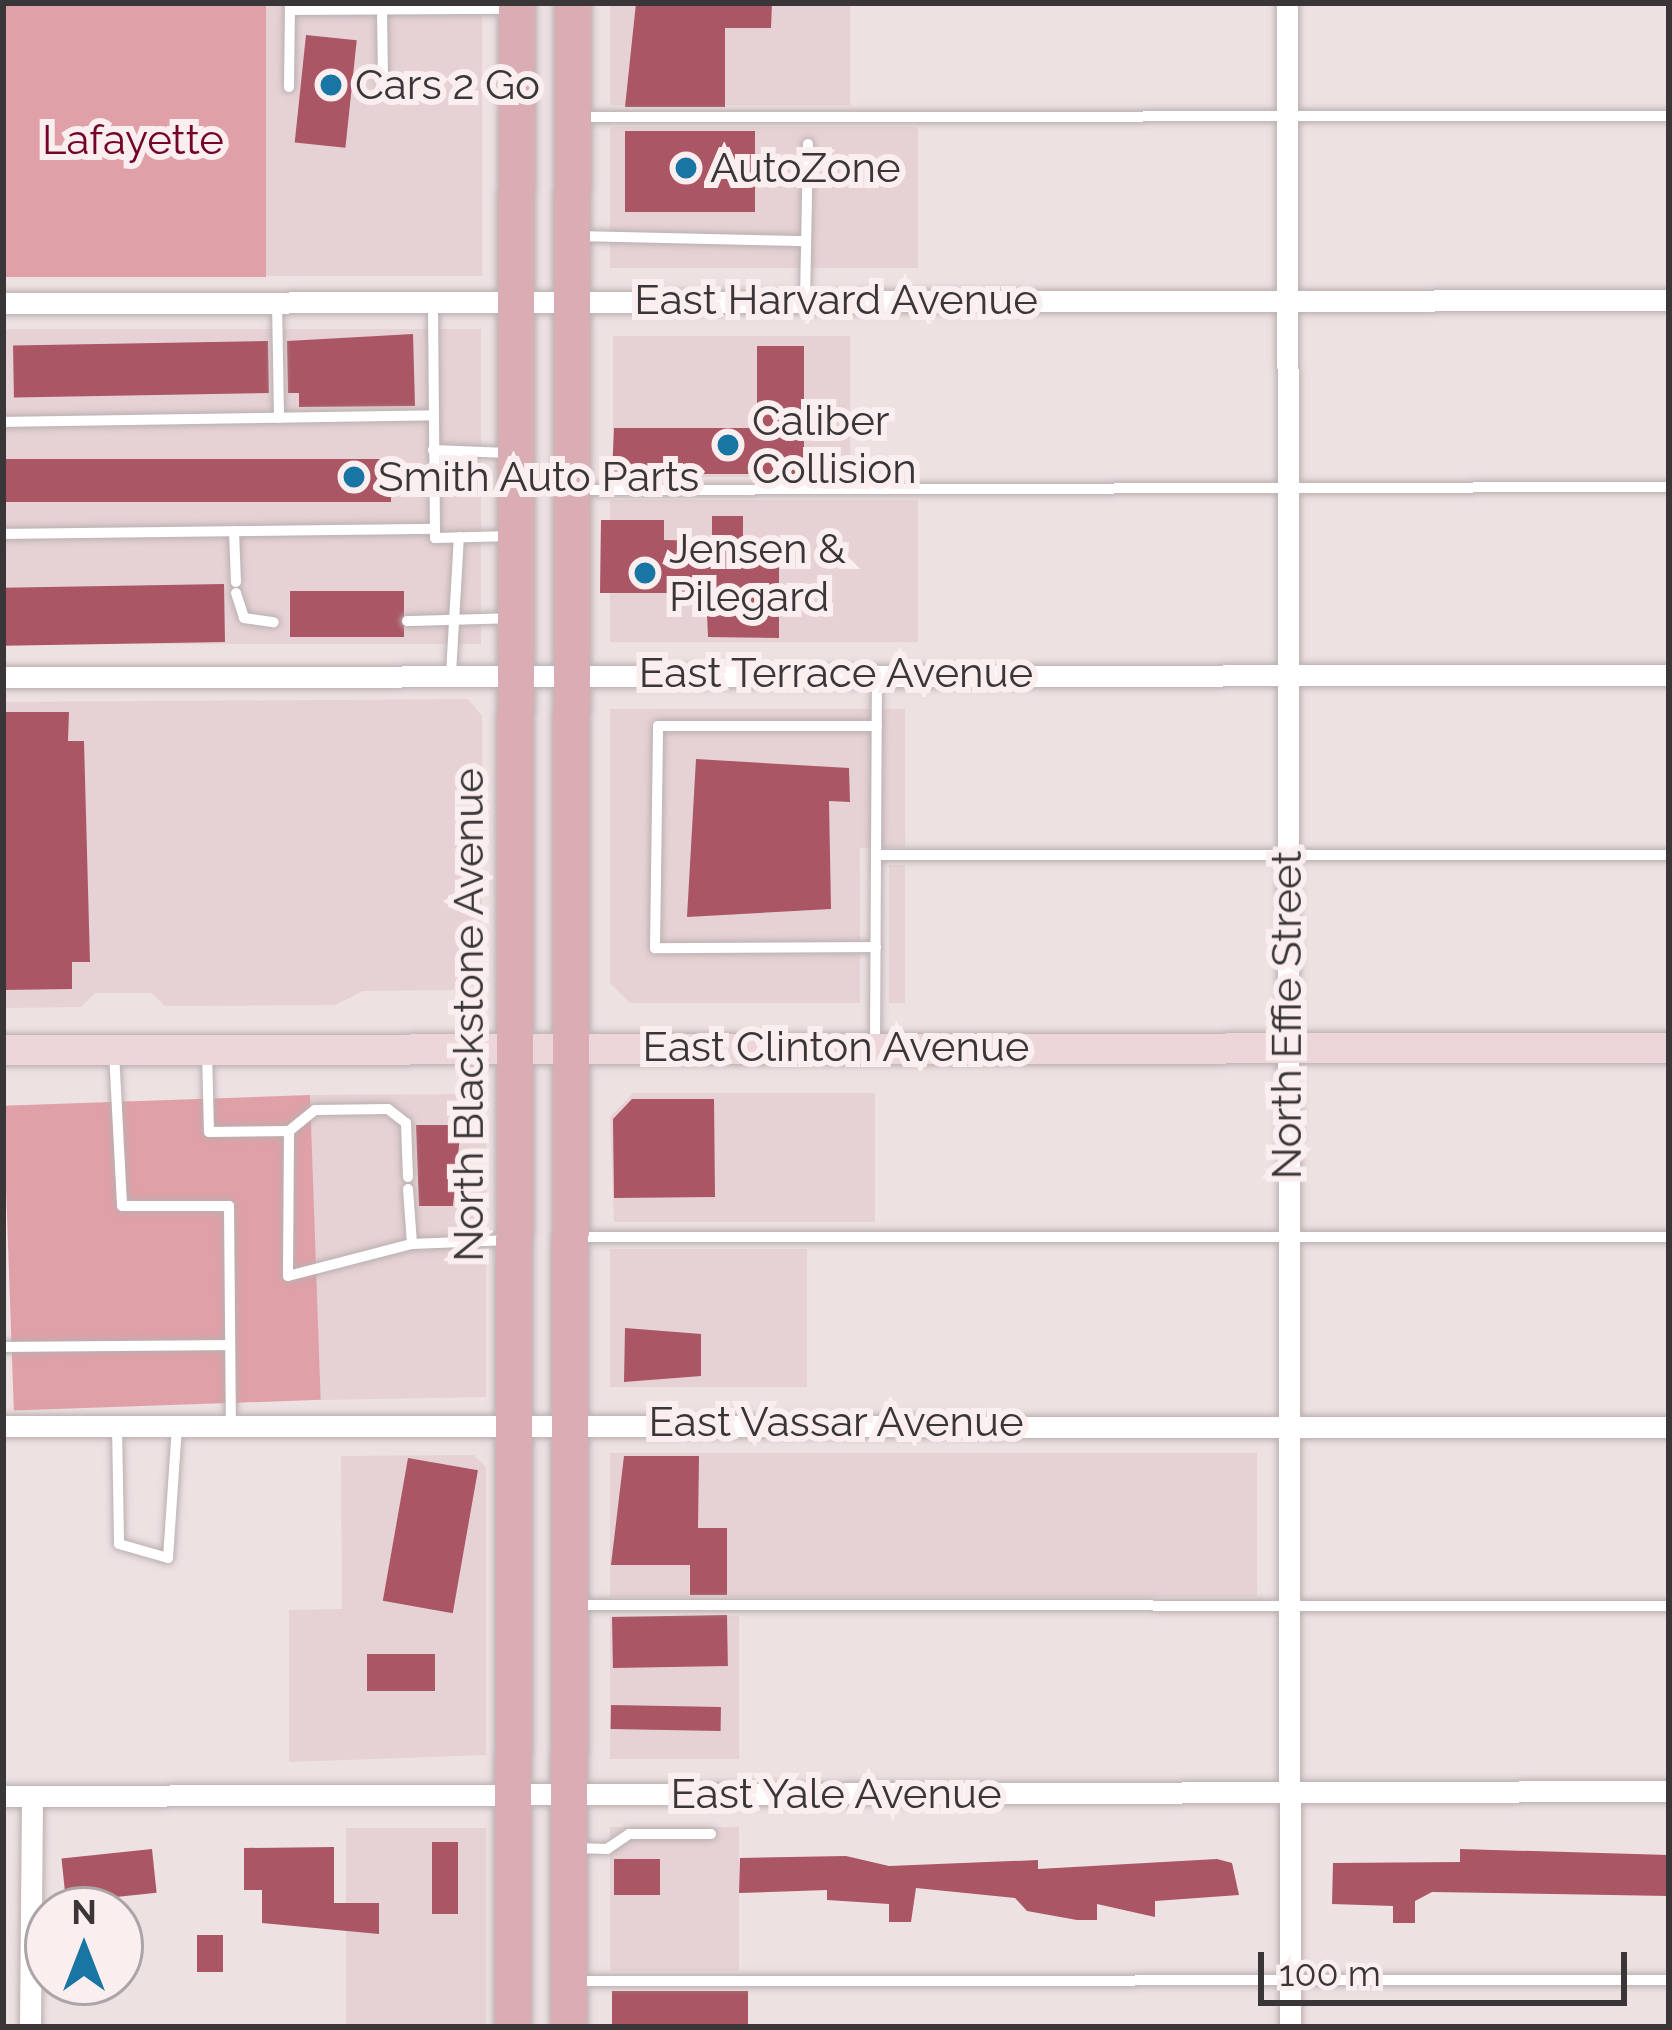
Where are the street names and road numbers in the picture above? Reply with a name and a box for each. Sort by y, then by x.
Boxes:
street label: East Harvard Avenue [634,275,1038,325]
street label: East Terrace Avenue [638,648,1034,698]
street label: North Blackstone Avenue [444,768,494,1262]
street label: North Effie Street [1262,851,1312,1179]
street label: East Clinton Avenue [642,1022,1030,1072]
street label: East Vassar Avenue [647,1397,1025,1447]
street label: East Yale Avenue [669,1769,1003,1819]

